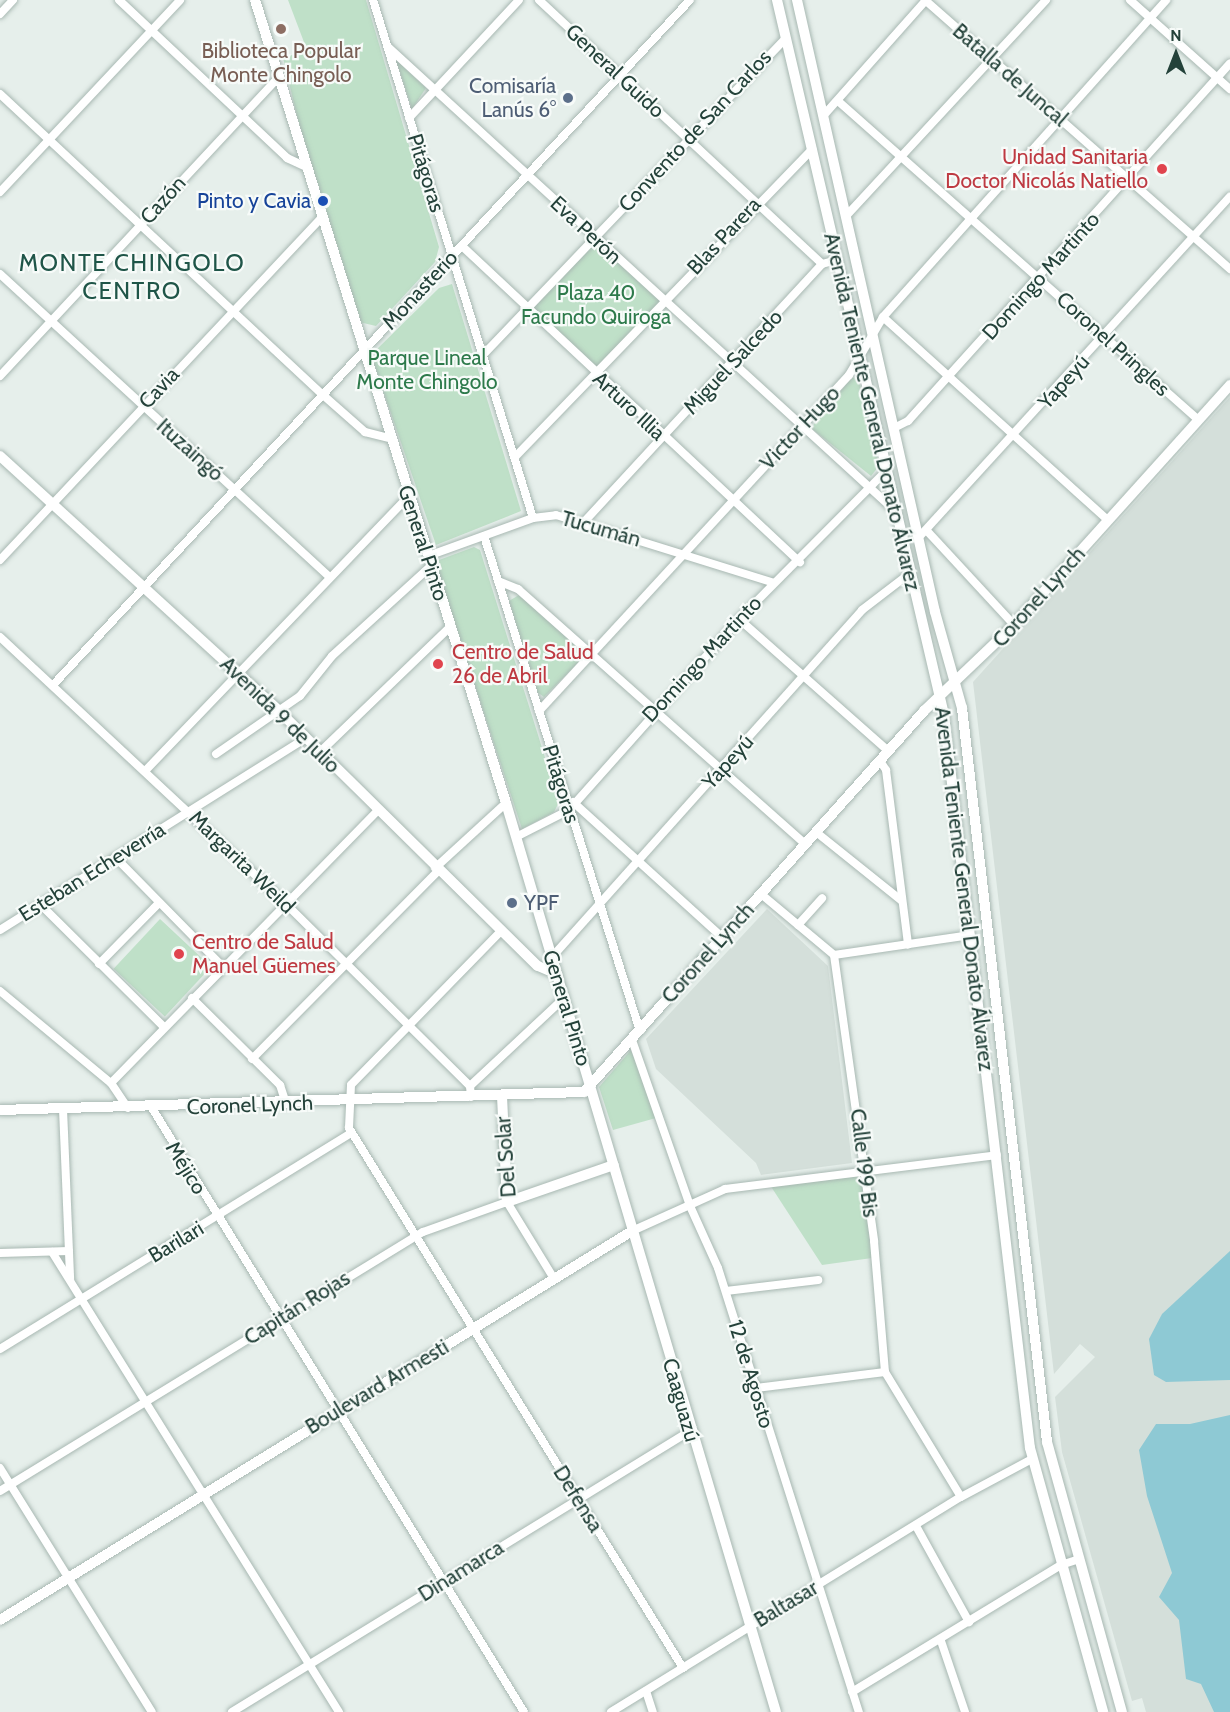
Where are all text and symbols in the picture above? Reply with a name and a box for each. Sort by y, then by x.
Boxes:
street label: Batalla de Juncal [947,18,1073,132]
street label: General Guido [560,19,670,123]
marker: Biblioteca Popular Monte Chingolo [274,22,288,36]
north arrow [1146,24,1206,84]
text: N [1170,26,1182,45]
place label: Biblioteca Popular Monte Chingolo [201,38,361,88]
street label: Convento de San Carlos [613,45,777,217]
place label: Comisaría Lanús 6° [469,73,556,123]
marker: Comisaría Lanús 6° [561,91,575,105]
street label: Pitágoras [402,131,450,215]
place label: Unidad Sanitaria Doctor Nicolás Natiello [945,144,1148,194]
marker: Unidad Sanitaria Doctor Nicolás Natiello [1153,160,1171,178]
street label: Cazón [135,171,191,229]
place label: Pinto y Cavia [197,188,311,214]
street label: Eva Perón [545,191,627,269]
street label: Blas Parera [682,192,766,280]
marker: Pinto y Cavia [316,194,330,208]
street label: Domingo Martinto [977,207,1105,345]
street label: Avenida Teniente General Donato Álvarez [818,230,926,594]
street label: Monasterio [377,245,463,335]
district label: MONTE CHINGOLO CENTRO [19,249,245,305]
park label: Plaza 40 Facundo Quiroga [521,280,671,330]
street label: Coronel Pringles [1051,287,1175,401]
street label: Miguel Salcedo [678,305,788,419]
park label: Parque Lineal Monte Chingolo [356,345,498,395]
street label: Yapeyú [1033,350,1095,414]
street label: Cavia [134,362,184,414]
street label: Arturo Illia [588,366,670,446]
street label: Victor Hugo [755,381,845,475]
street label: Ituzaingó [151,413,229,487]
street label: General Pinto [392,482,454,604]
street label: Tucumán [559,506,643,552]
street label: Coronel Lynch [987,542,1091,652]
street label: Domingo Martinto [637,591,767,727]
place label: Centro de Salud 26 de Abril [452,639,594,689]
street label: Avenida 9 de Julio [215,652,345,778]
marker: Centro de Salud 26 de Abril [429,655,447,673]
street label: Avenida Teniente General Donato Álvarez [929,705,999,1073]
street label: Yapeyú [697,730,759,794]
street label: Pitágoras [537,742,585,826]
street label: Margarita Weild [184,805,300,919]
street label: Esteban Echeverría [14,817,170,927]
place label: YPF [524,890,559,916]
marker: YPF [505,896,519,910]
street label: Coronel Lynch [656,898,760,1008]
place label: Centro de Salud Manuel Güemes [192,929,336,979]
marker: Centro de Salud Manuel Güemes [170,945,188,963]
street label: General Pinto [537,947,597,1069]
street label: Coronel Lynch [186,1090,314,1120]
street label: Calle 199 Bis [845,1107,883,1219]
street label: Del Solar [491,1116,521,1198]
street label: Méjico [160,1137,212,1199]
street label: Barilari [144,1216,208,1268]
street label: Capitán Rojas [240,1266,354,1350]
street label: 12 de Agosto [723,1317,779,1431]
street label: Boulevard Armesti [301,1334,453,1440]
street label: Caaguazú [657,1355,705,1445]
street label: Defensa [548,1461,608,1537]
street label: Dinamarca [414,1535,508,1607]
street label: Baltasar [749,1575,823,1633]

